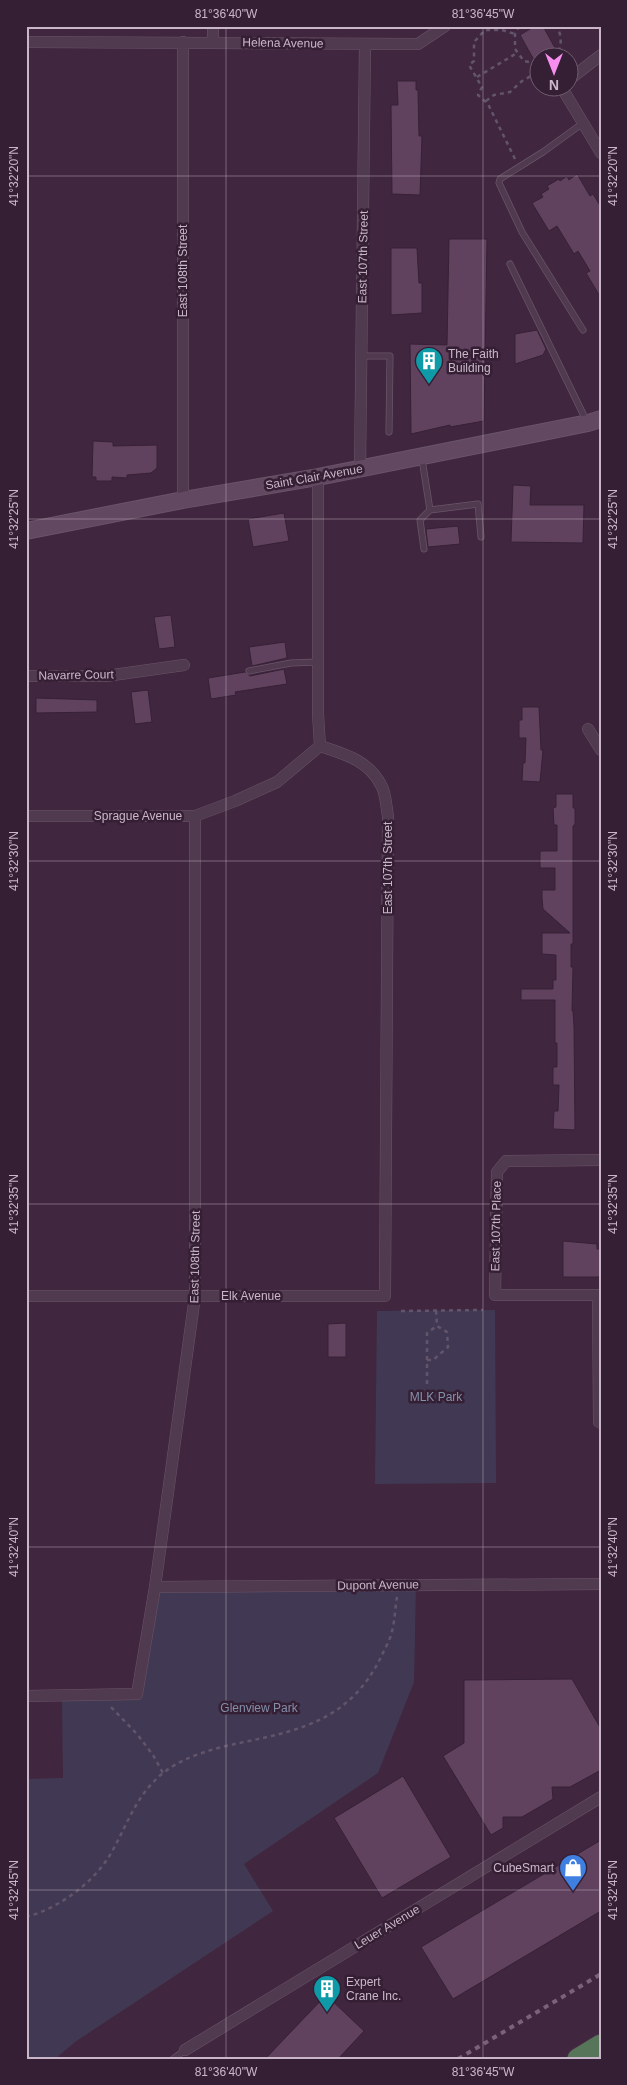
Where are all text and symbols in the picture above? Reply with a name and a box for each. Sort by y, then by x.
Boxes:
text: 81°36'40"W [195,7,258,21]
text: 81°36'45"W [452,7,515,21]
street label: Helena Avenue [242,35,324,51]
north arrow [530,48,580,98]
text: N [549,77,559,93]
text: 41°32'20"N [7,146,21,206]
text: 41°32'20"N [606,146,620,206]
street label: East 107th Street [355,210,371,303]
street label: East 108th Street [176,224,190,317]
building icon: The Faith Building [414,346,444,385]
place label: The Faith Building [448,347,499,375]
street label: Saint Clair Avenue [264,461,364,492]
text: 41°32'25"N [7,489,21,549]
text: 41°32'25"N [606,489,620,549]
street label: Navarre Court [38,667,114,683]
street label: Sprague Avenue [94,809,183,823]
street label: East 107th Street [381,821,395,914]
text: 41°32'30"N [7,831,21,891]
text: 41°32'30"N [606,831,620,891]
text: 41°32'35"N [7,1174,21,1234]
text: 41°32'35"N [606,1174,620,1234]
street label: East 107th Place [488,1180,504,1271]
street label: East 108th Street [187,1210,203,1303]
street label: Elk Avenue [221,1289,281,1303]
park label: MLK Park [410,1390,463,1404]
text: 41°32'40"N [7,1517,21,1577]
text: 41°32'40"N [606,1517,620,1577]
street label: Dupont Avenue [337,1577,419,1593]
park label: Glenview Park [220,1701,299,1715]
shop icon: CubeSmart [558,1853,588,1892]
text: 41°32'45"N [7,1860,21,1920]
text: 41°32'45"N [606,1860,620,1920]
place label: CubeSmart [493,1861,555,1875]
street label: Leuer Avenue [352,1902,423,1952]
building icon: Expert Crane Inc. [312,1974,342,2013]
place label: Expert Crane Inc. [346,1975,401,2003]
text: 81°36'40"W [195,2065,258,2079]
text: 81°36'45"W [452,2065,515,2079]

